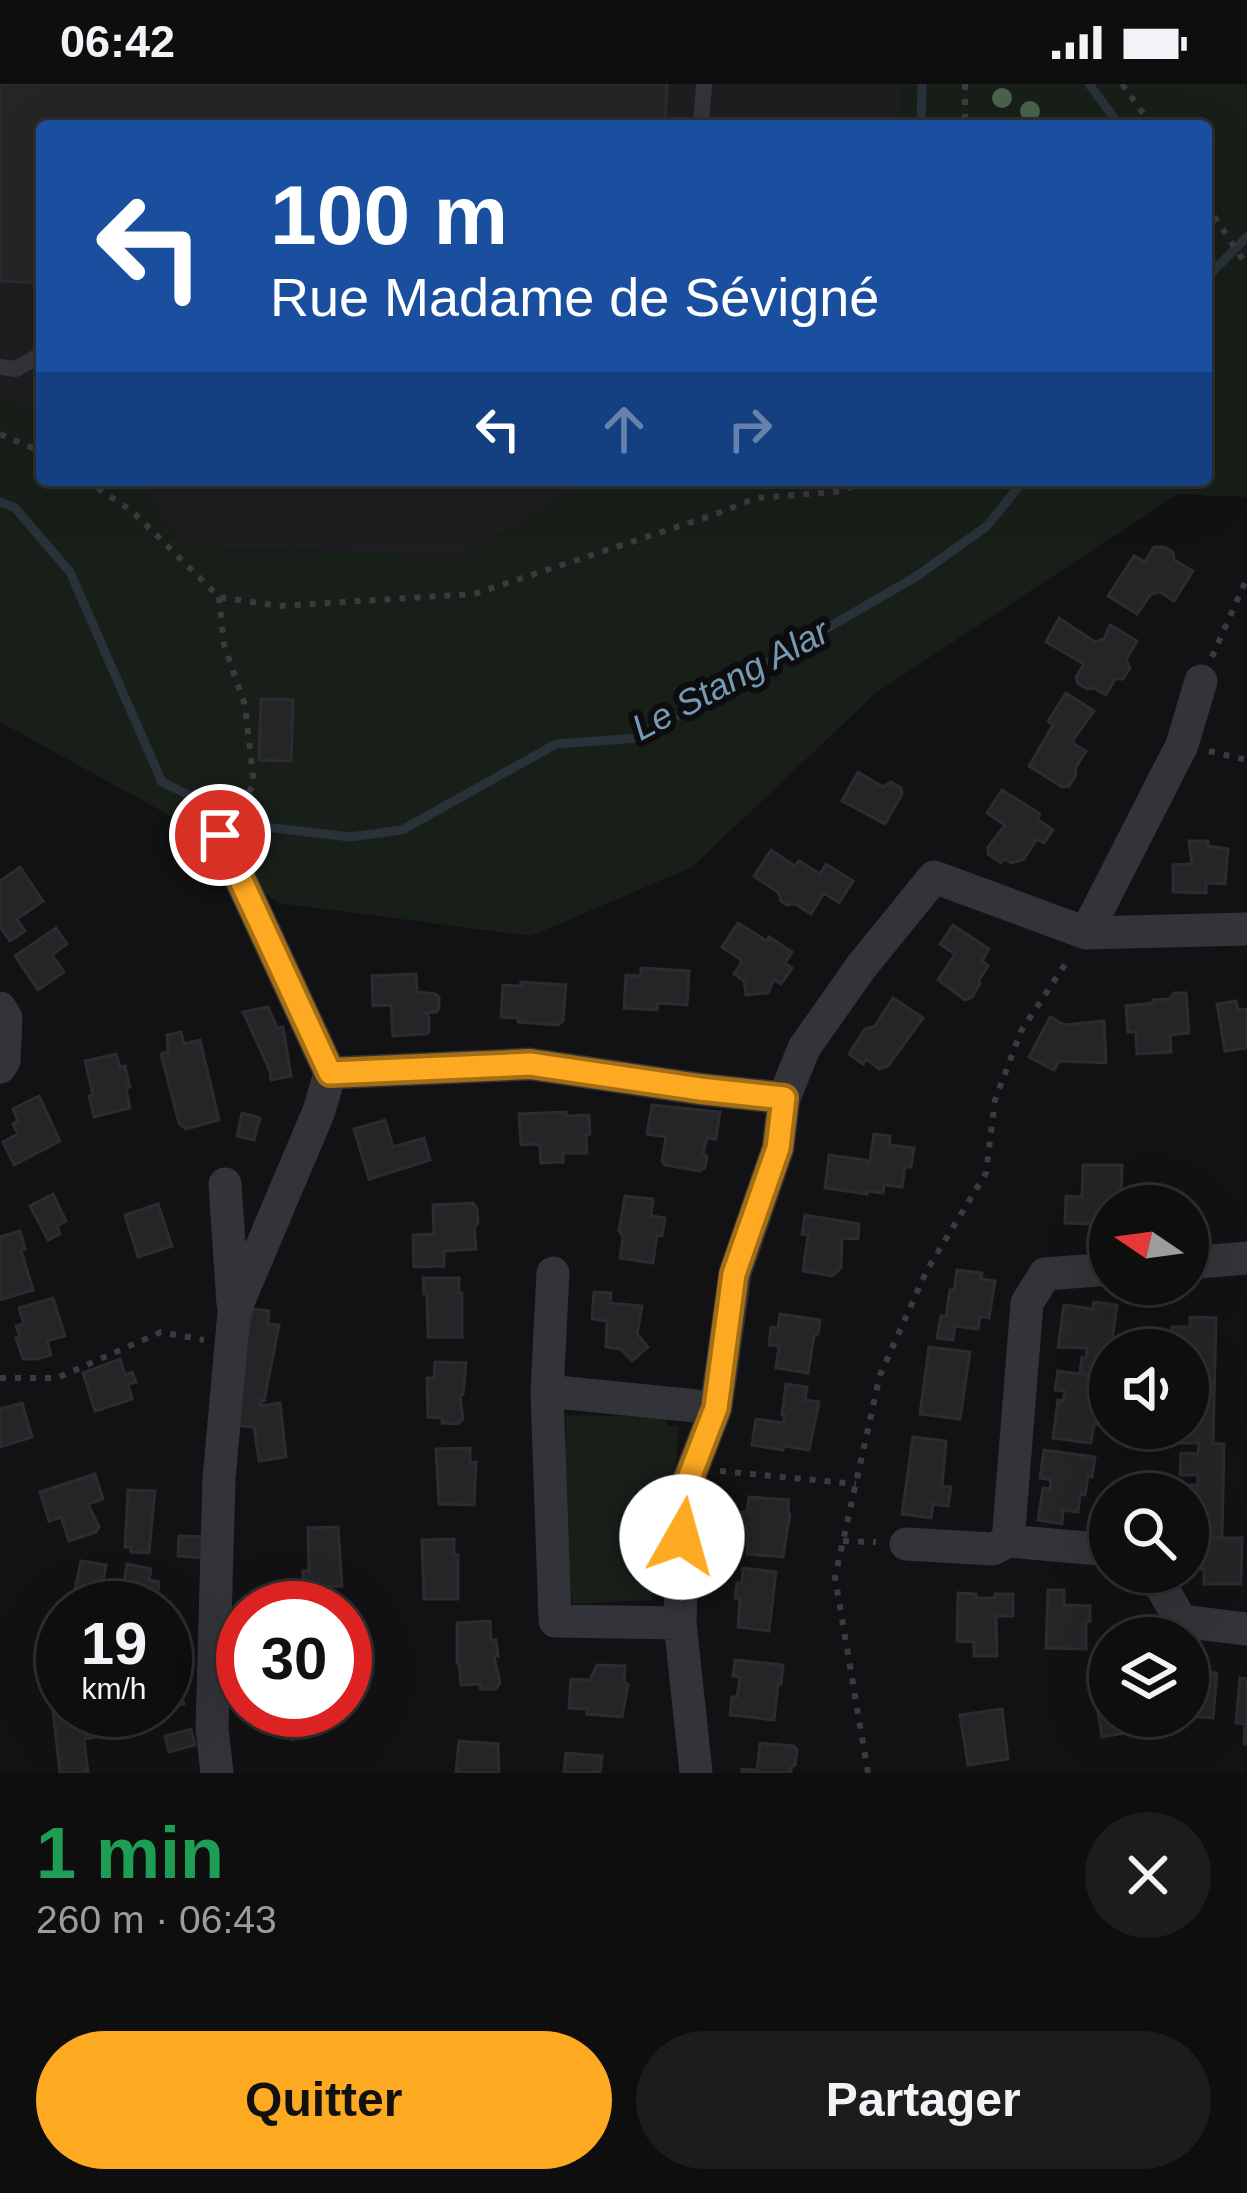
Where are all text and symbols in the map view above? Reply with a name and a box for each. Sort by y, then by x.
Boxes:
text: 06:42 [60,16,175,67]
icon: left [72,168,228,324]
text: 100 m [270,168,508,262]
text: Rue Madame de Sévigné [270,267,879,327]
icon: left [465,396,531,462]
icon: ahead [591,396,657,462]
icon: right [717,396,783,462]
water label: Le Stang Alar [625,610,837,748]
pin [169,784,271,886]
icon: arrive [187,802,253,868]
north arrow [1089,1185,1209,1305]
map controls [1089,1185,1209,1737]
button: sound [1089,1329,1209,1449]
button: search [1089,1473,1209,1593]
position arrow [619,1474,745,1600]
speed limit sign: 30 [216,1581,372,1737]
text: 19 [81,1610,147,1677]
button: layers [1089,1617,1209,1737]
text: km/h [81,1672,147,1705]
button: close [1085,1812,1211,1938]
text: 1 min [36,1813,224,1893]
text: 260 m · 06:43 [36,1898,277,1941]
button: Quitter [36,2031,612,2169]
button: Partager [636,2031,1211,2169]

